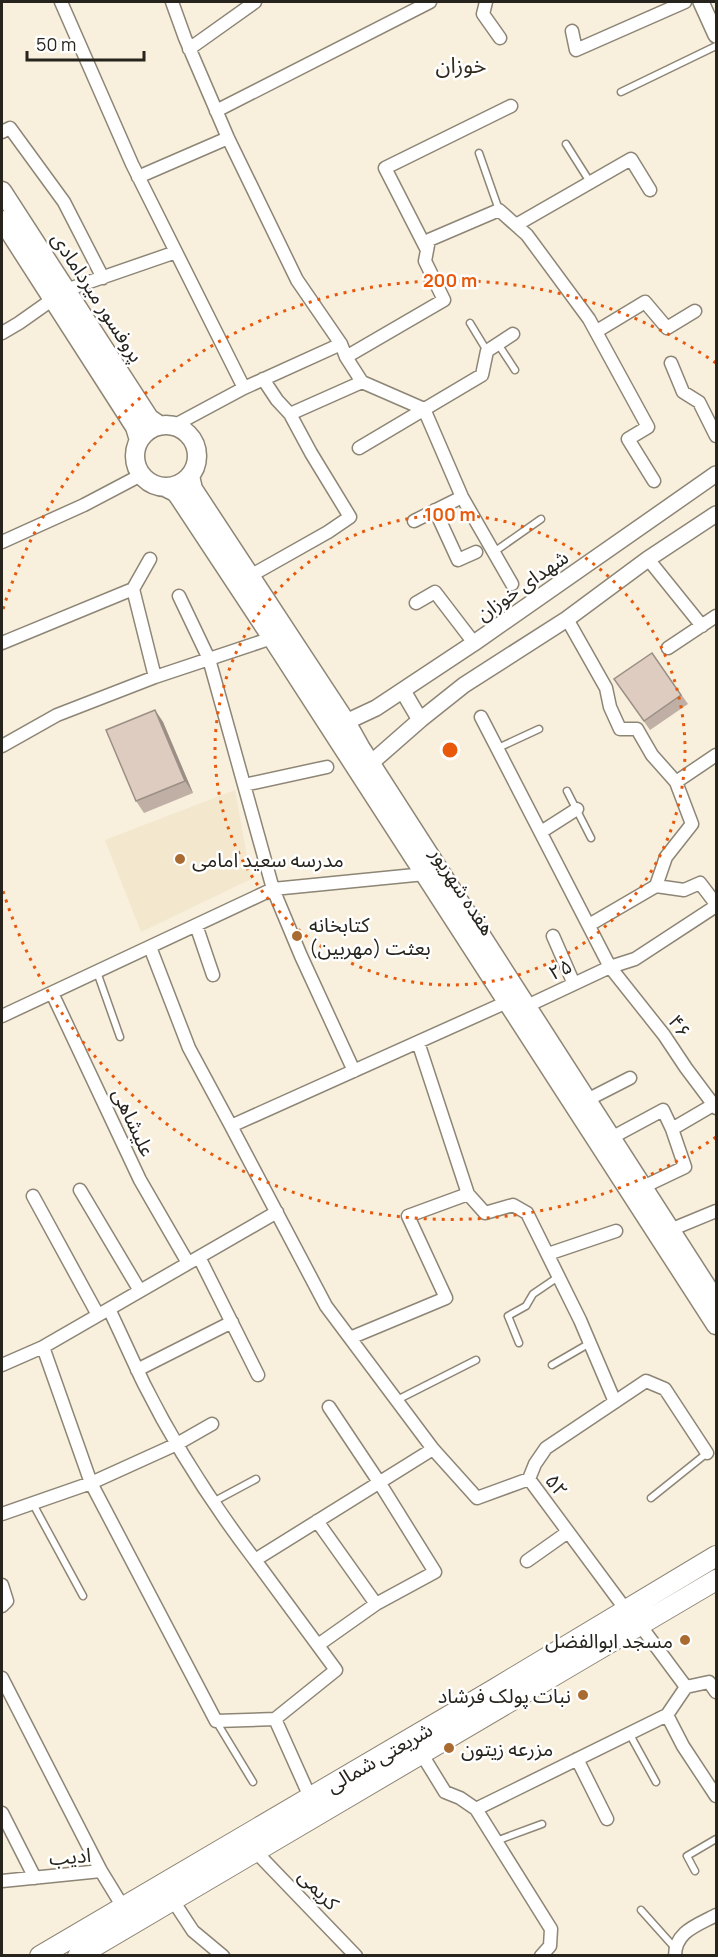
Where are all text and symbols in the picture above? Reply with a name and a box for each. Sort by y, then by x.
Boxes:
scale bar [27,24,144,62]
text: 50 m [36,32,76,56]
district label: خوزان [435,50,487,80]
street label: پروفسور میردامادی [46,227,150,367]
text: 200 m [423,268,477,292]
text: 100 m [424,502,476,526]
street label: شهدای خوزان [470,543,574,627]
centre of rings [440,740,460,760]
street label: هفده شهریور [424,841,502,940]
place label: مدرسه سعید امامی [192,846,344,873]
marker: مدرسه سعید امامی [173,852,187,866]
place label: کتابخانه بعثت (مهربین) [309,911,431,961]
marker: کتابخانه بعثت (مهربین) [290,929,304,943]
street label: ۲۵ [544,952,576,986]
street label: ۴۶ [662,1009,698,1043]
street label: علیشاهی [106,1083,162,1161]
street label: ۵۲ [539,1468,575,1502]
place label: مسجد ابوالفضل [545,1627,673,1654]
marker: مسجد ابوالفضل [678,1633,692,1647]
place label: نبات پولک فرشاد [438,1682,571,1709]
marker: نبات پولک فرشاد [576,1688,590,1702]
street label: شریعتی شمالی [321,1716,437,1798]
place label: مزرعه زیتون [461,1735,553,1762]
marker: مزرعه زیتون [442,1741,456,1755]
street label: ادیب [48,1841,92,1871]
street label: کریمی [293,1862,346,1916]

